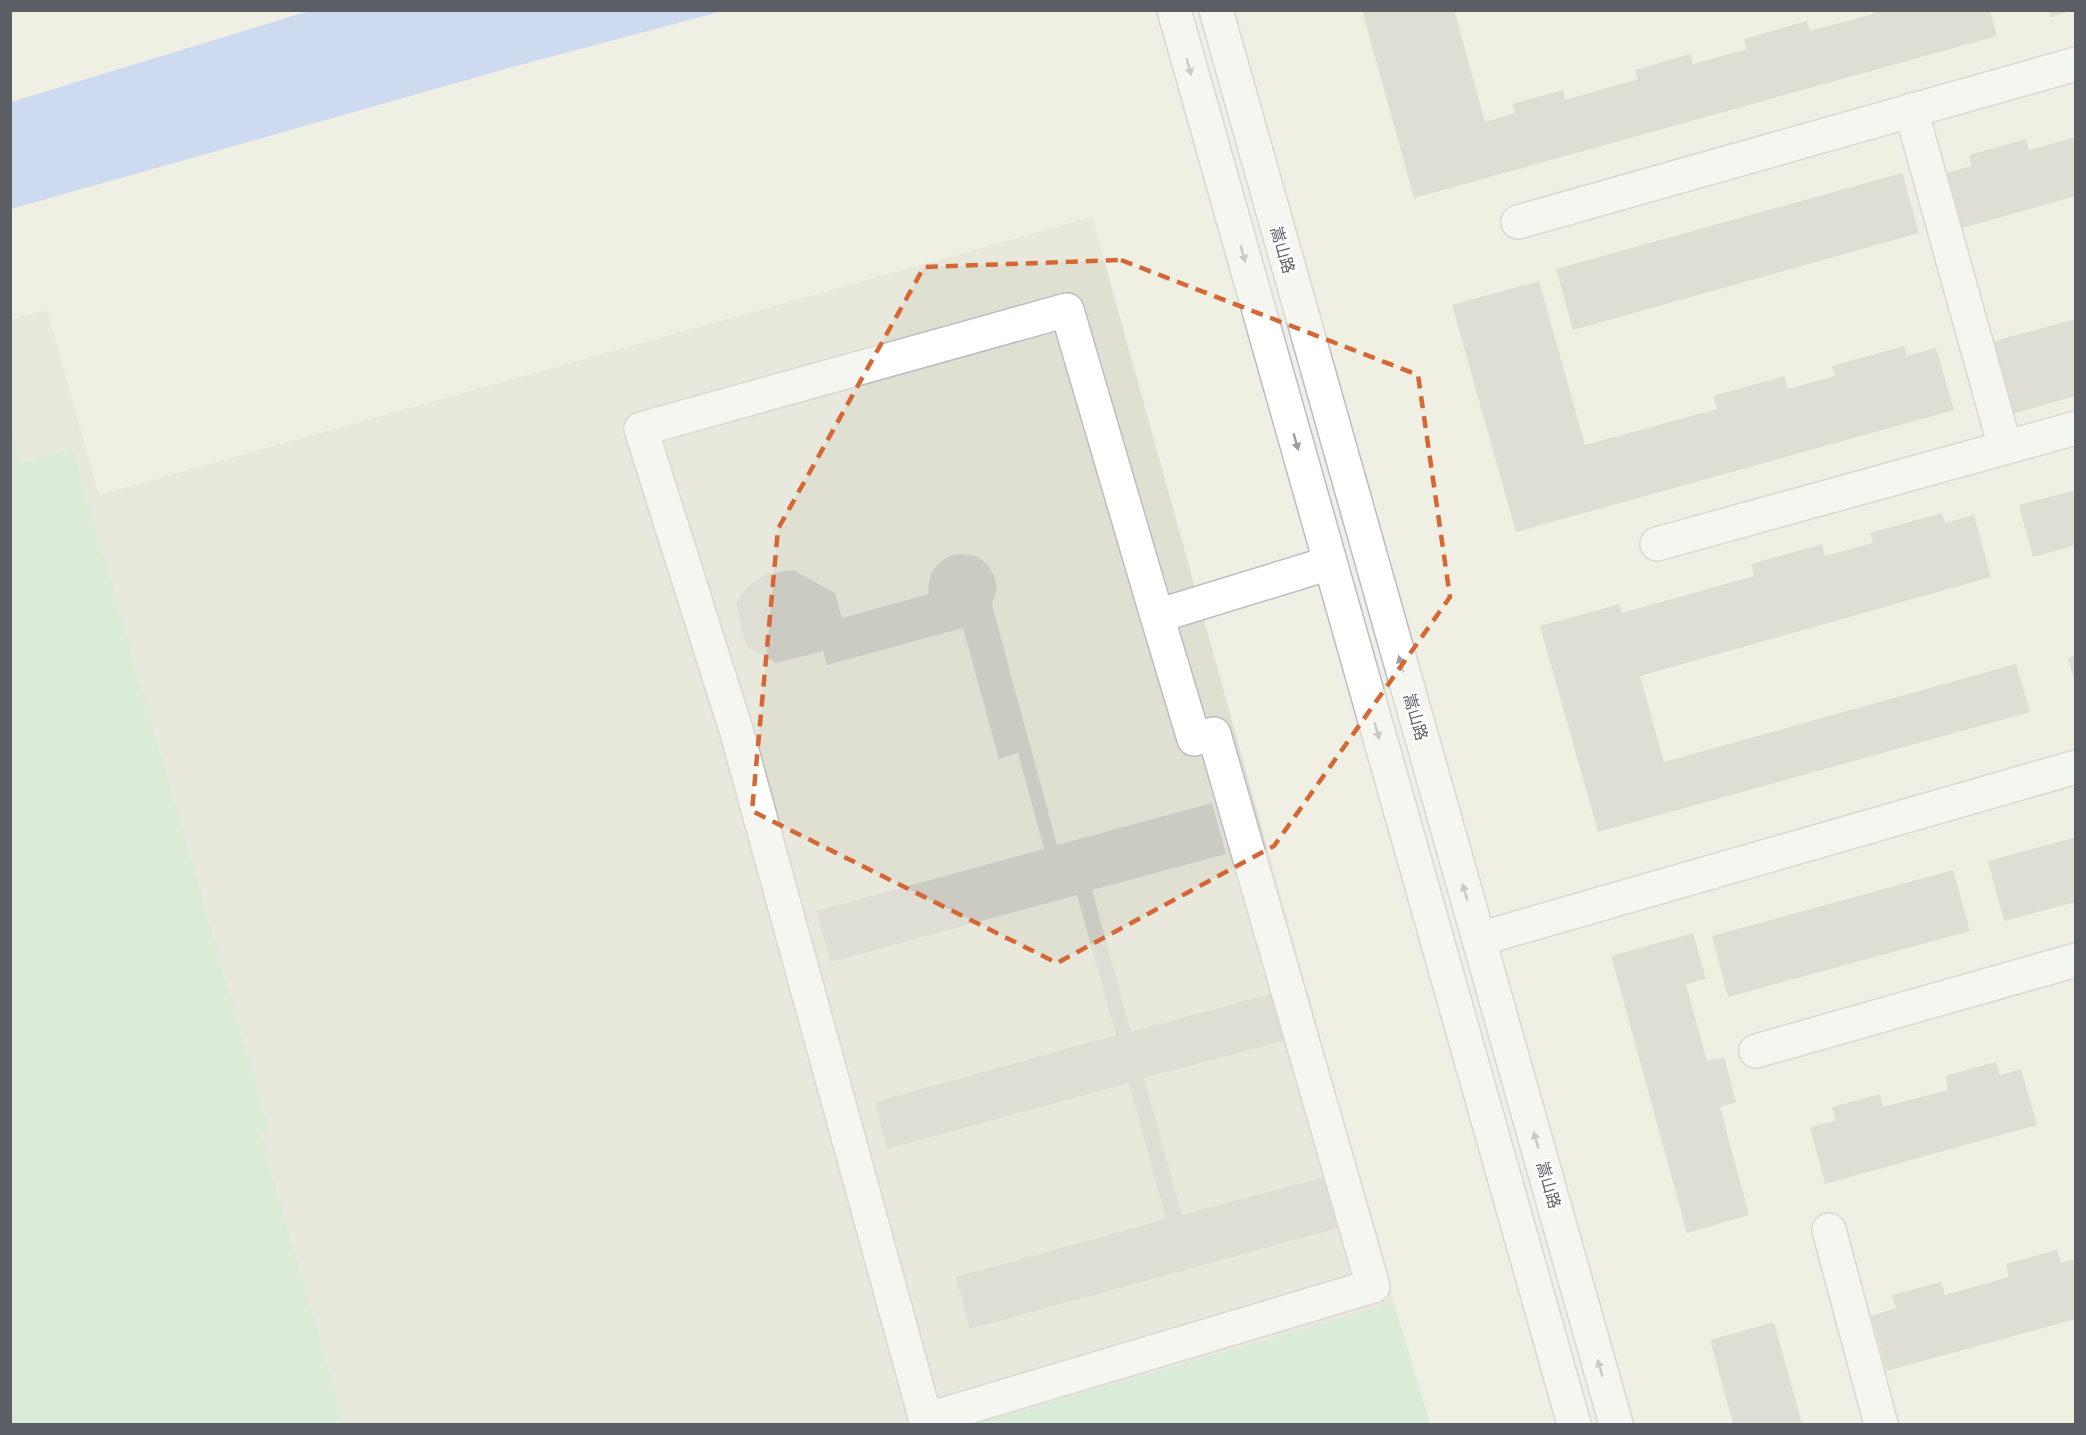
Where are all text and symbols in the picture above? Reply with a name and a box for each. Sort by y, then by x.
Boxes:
one-way arrow [1185,58,1195,76]
street label: 嵩山路 [1267,224,1299,276]
one-way arrow [1238,245,1248,264]
one-way arrow [1291,433,1301,451]
one-way arrow [1396,655,1405,673]
street label: 嵩山路 [1400,691,1432,743]
one-way arrow [1373,722,1382,740]
one-way arrow [1460,883,1470,901]
one-way arrow [1531,1131,1540,1149]
street label: 嵩山路 [1533,1159,1565,1211]
one-way arrow [1595,1359,1605,1377]

